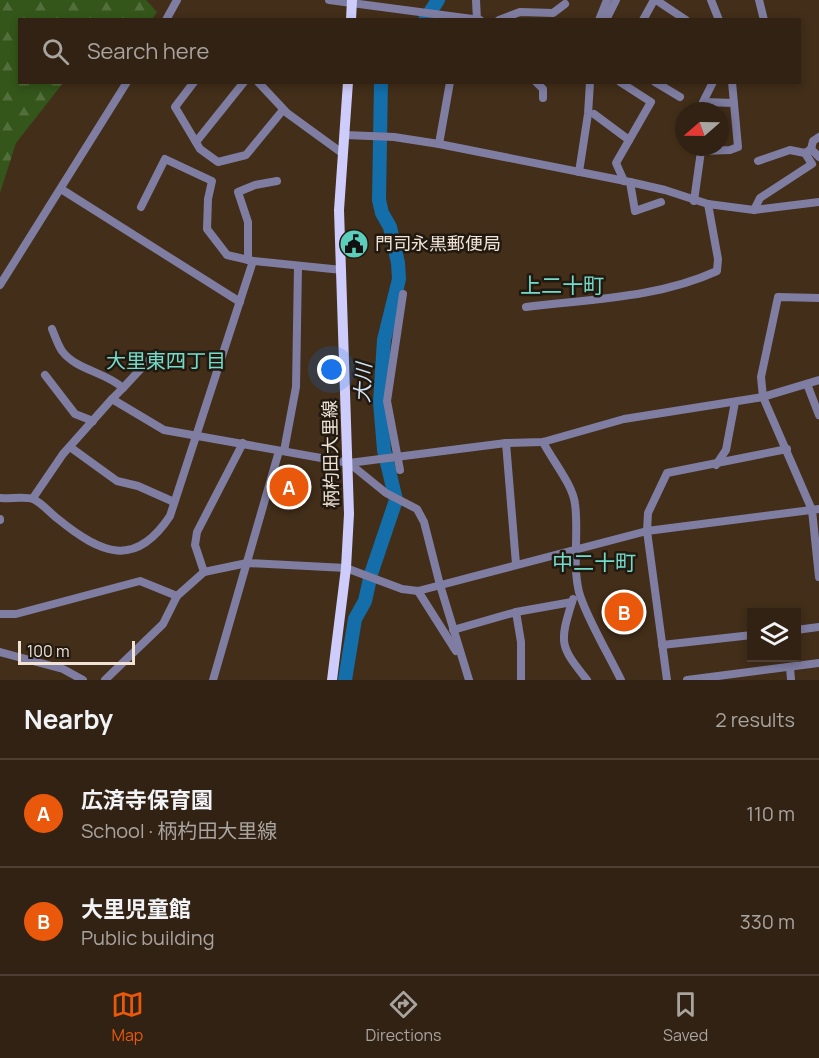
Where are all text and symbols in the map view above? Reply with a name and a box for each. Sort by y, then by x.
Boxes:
search box [18,18,801,84]
icon: search [39,35,72,68]
text: Search here [87,36,209,66]
north arrow [675,102,729,156]
public building icon: 門司永黒郵便局 [338,228,370,260]
place label: 門司永黒郵便局 [375,231,501,255]
district label: 上二十町 [520,271,604,299]
district label: 大里東四丁目 [106,347,226,374]
your location [317,355,346,384]
water label: 大川 [348,360,377,404]
street label: 柄杓田大里線 [317,400,343,508]
pin: A [270,464,308,510]
district label: 中二十町 [552,548,636,576]
pin: B [604,590,644,634]
map controls [747,608,801,662]
button: layers [747,608,801,662]
scale bar [18,638,135,666]
text: 100 m [27,640,70,662]
text: Nearby [24,701,113,737]
text: 2 results [715,706,795,733]
text: 広済寺保育園 [81,785,213,815]
text: A [37,800,50,827]
text: 110 m [746,800,795,827]
text: School · 柄杓田大里線 [81,817,277,844]
text: 大里児童館 [81,894,191,924]
text: B [37,908,50,935]
text: 330 m [740,908,795,935]
text: Public building [81,924,215,951]
tab: Map [111,988,144,1046]
tab: Directions [366,988,441,1046]
tab: Saved [663,988,708,1046]

